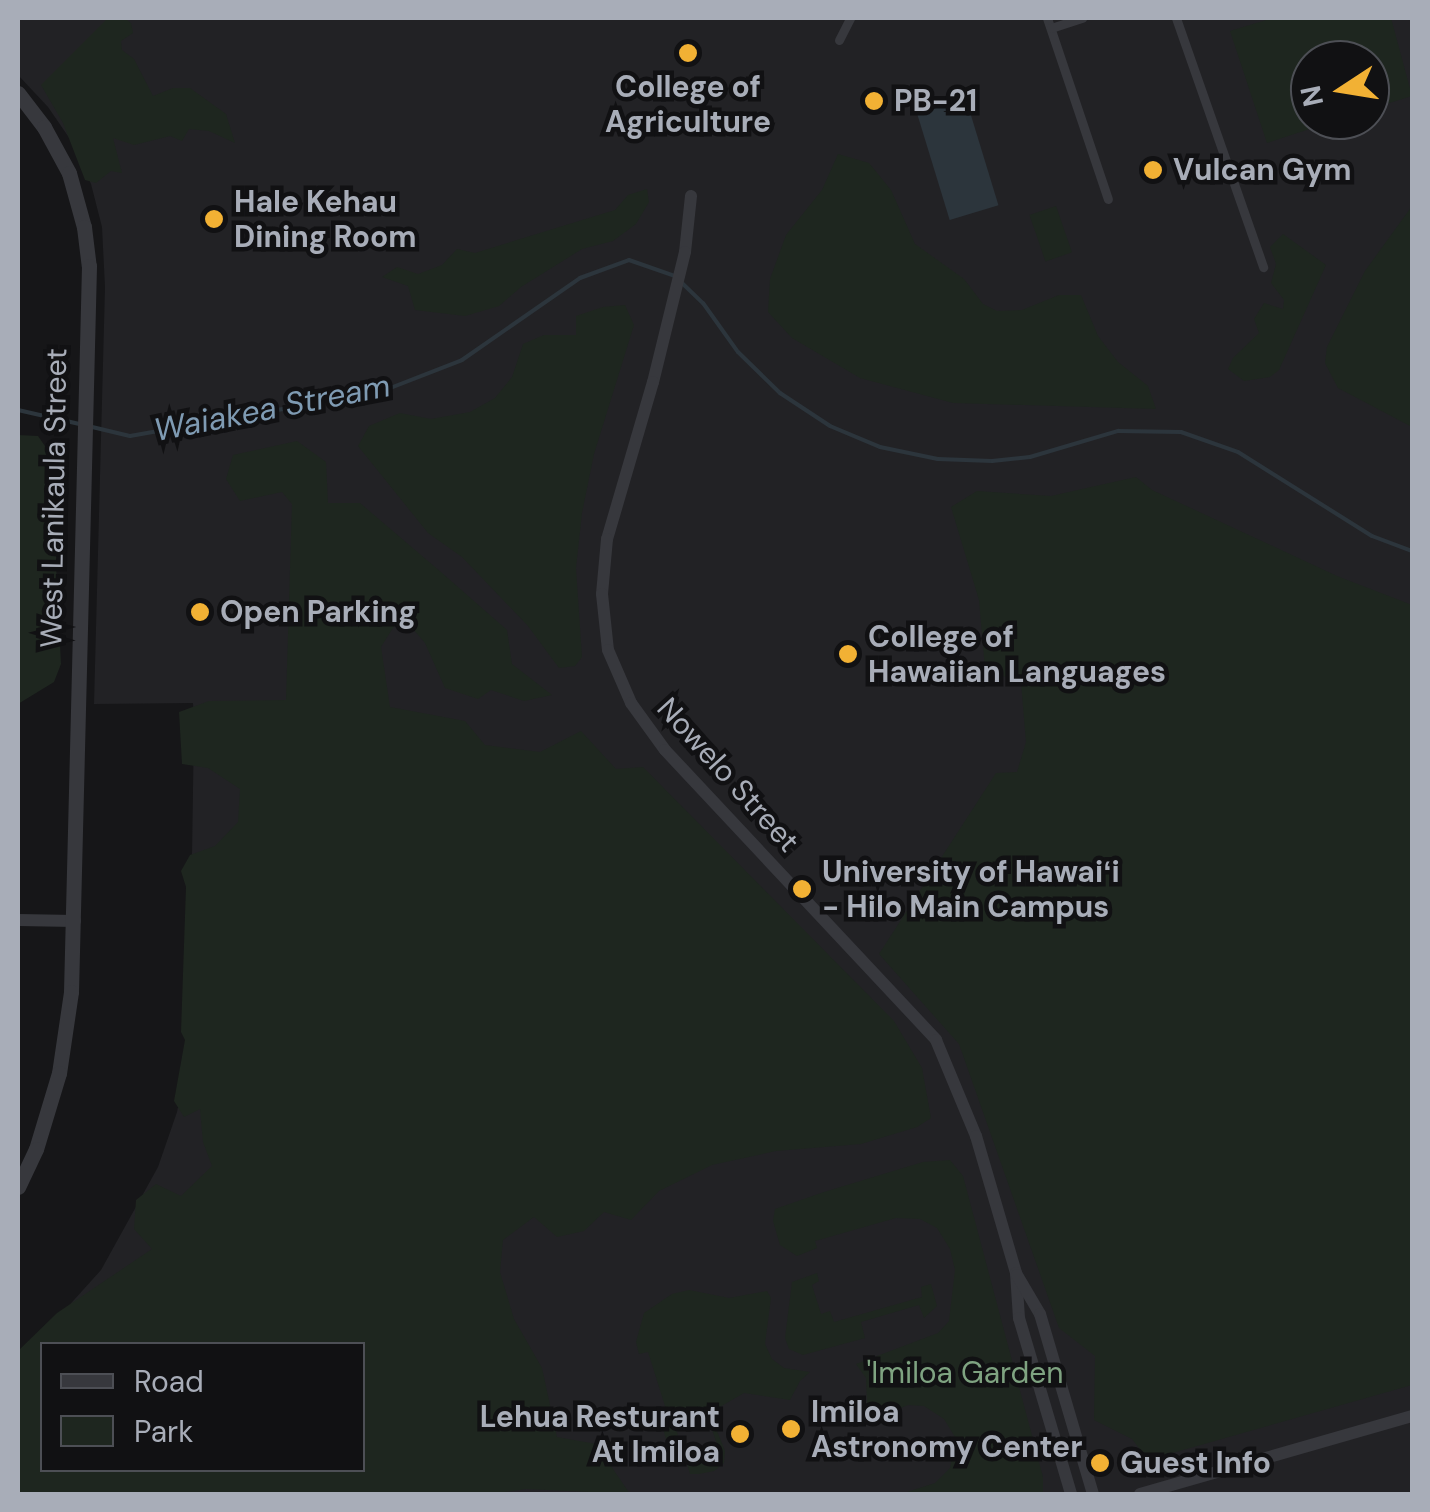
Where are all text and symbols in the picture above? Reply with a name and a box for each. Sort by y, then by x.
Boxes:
north arrow [1290,40,1390,140]
marker: College of Agriculture [677,42,699,64]
place label: College of Agriculture [605,69,771,140]
text: N [1292,82,1332,110]
place label: PB-21 [894,83,977,119]
marker: PB-21 [863,90,885,112]
place label: Vulcan Gym [1173,152,1352,188]
marker: Vulcan Gym [1142,159,1164,181]
place label: Hale Kehau Dining Room [234,184,416,254]
marker: Hale Kehau Dining Room [203,208,225,230]
street label: West Lanikaula Street [33,348,75,648]
water label: Waiakea Stream [150,366,394,450]
place label: Open Parking [220,594,416,630]
marker: Open Parking [189,601,211,623]
place label: College of Hawaiian Languages [868,619,1166,690]
marker: College of Hawaiian Languages [837,643,859,665]
street label: Nowelo Street [649,691,807,859]
place label: University of Hawaiʻi - Hilo Main Campus [822,854,1120,924]
marker: University of Hawaiʻi - Hilo Main Campus [791,878,813,900]
legend [40,1342,365,1472]
park label: 'Imiloa Garden [866,1355,1064,1391]
text: Road [134,1362,204,1401]
place label: Imiloa Astronomy Center [811,1394,1082,1464]
place label: Lehua Resturant At Imiloa [480,1399,720,1470]
text: Park [134,1412,193,1451]
marker: Imiloa Astronomy Center [780,1418,802,1440]
marker: Lehua Resturant At Imiloa [729,1423,751,1445]
place label: Guest Info [1120,1445,1271,1481]
marker: Guest Info [1089,1452,1111,1474]

